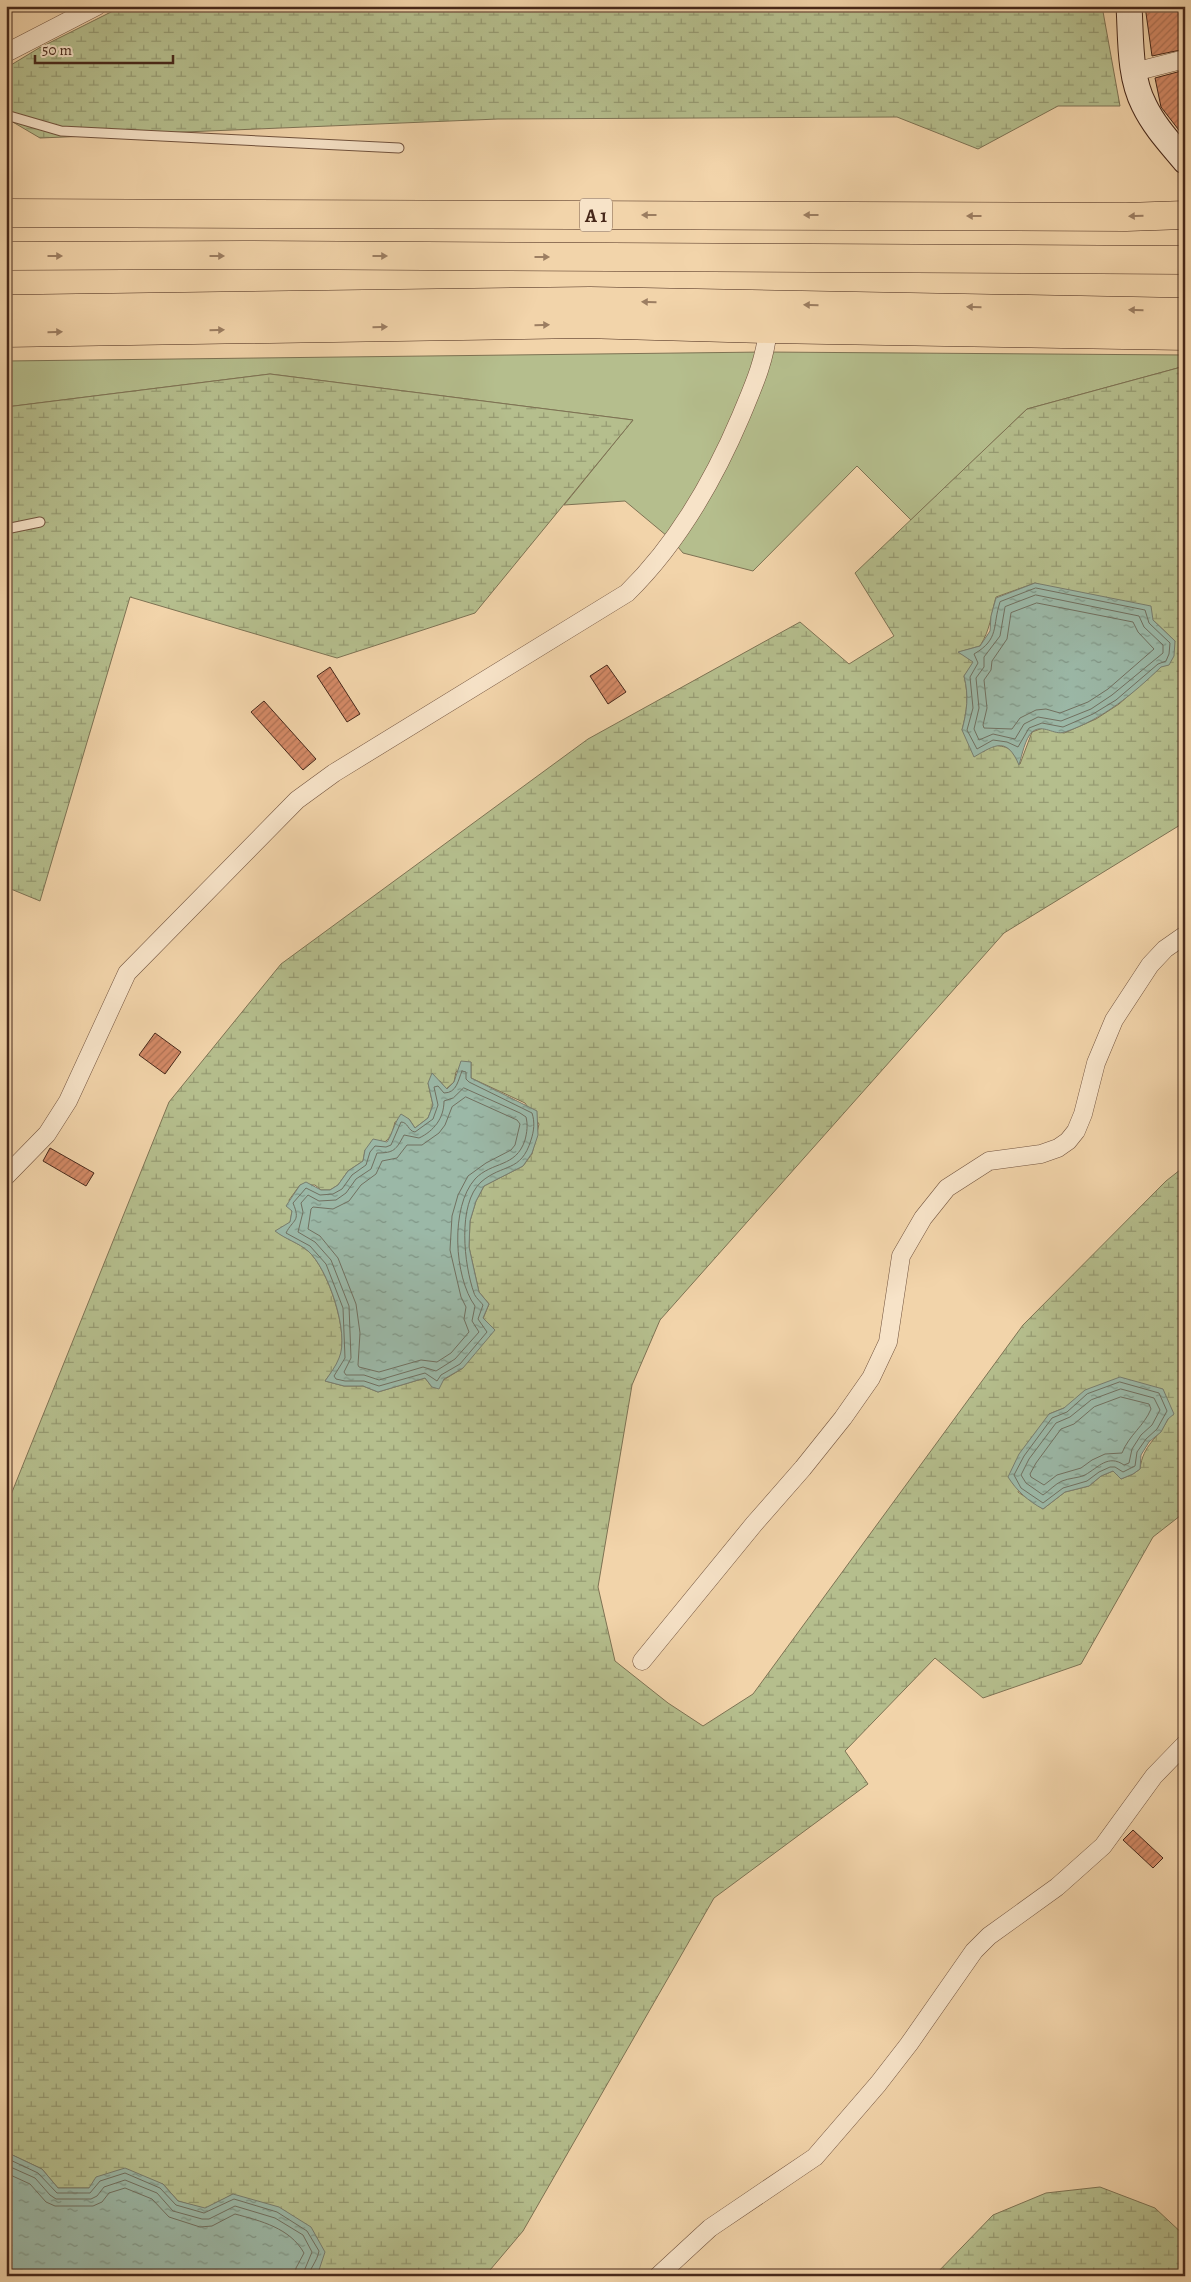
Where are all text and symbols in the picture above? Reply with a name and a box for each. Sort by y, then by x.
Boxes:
scale bar [35,32,172,64]
text: 50 m [42,40,72,60]
road number: A 1 [580,198,612,232]
one-way arrow [640,211,656,219]
one-way arrow [803,211,819,219]
one-way arrow [965,212,981,220]
one-way arrow [1128,213,1144,221]
one-way arrow [210,251,226,259]
one-way arrow [47,252,63,260]
one-way arrow [372,252,388,260]
one-way arrow [535,253,551,261]
one-way arrow [640,298,656,306]
one-way arrow [803,300,819,308]
one-way arrow [965,303,981,311]
one-way arrow [1128,306,1144,314]
one-way arrow [535,321,551,329]
one-way arrow [372,323,388,331]
one-way arrow [210,326,226,334]
one-way arrow [47,328,63,336]

